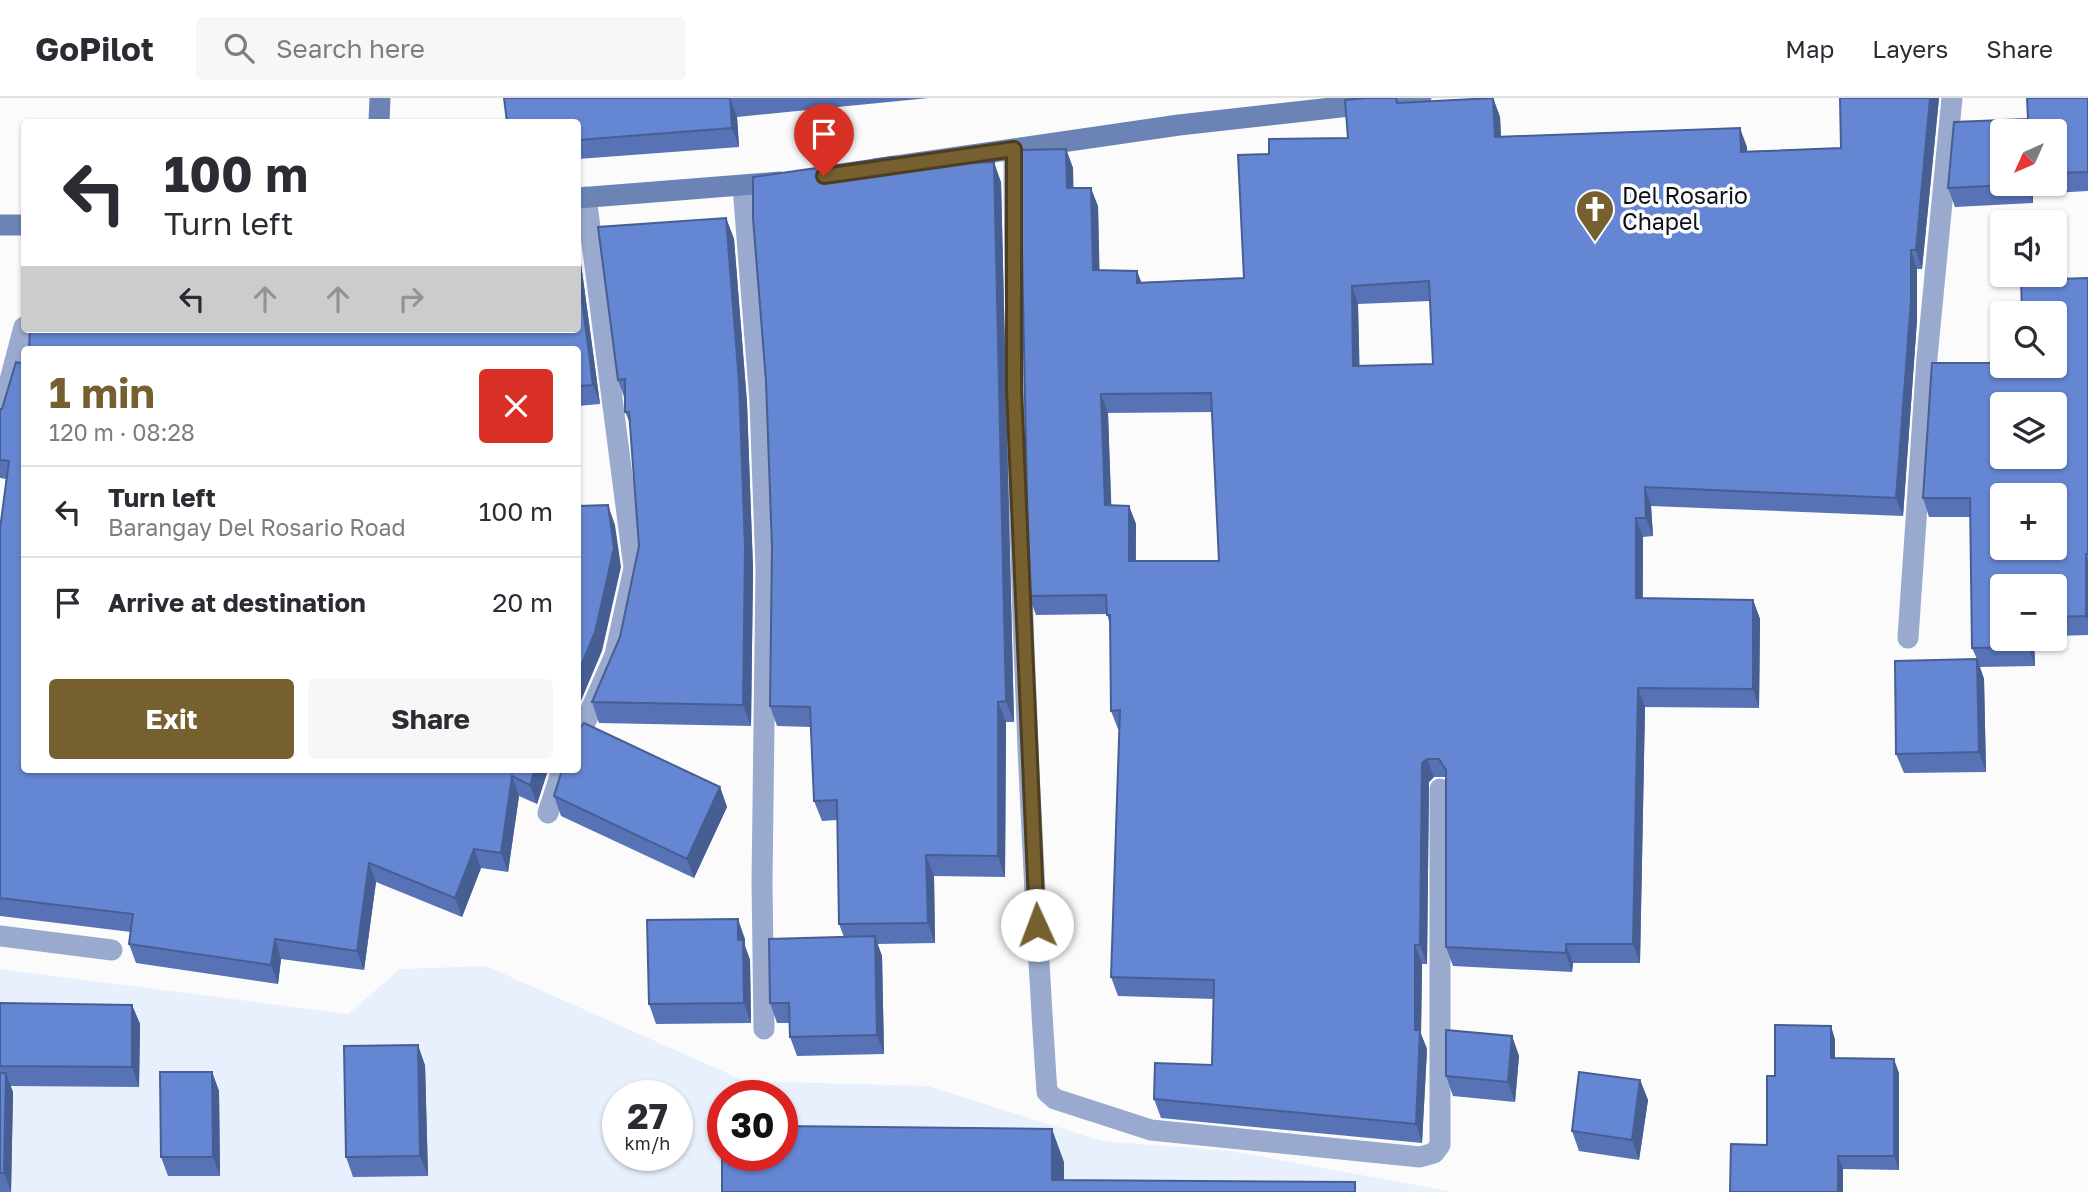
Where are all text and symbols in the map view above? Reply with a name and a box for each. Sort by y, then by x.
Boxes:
search box [196,17,686,80]
text: GoPilot [35,29,154,68]
icon: search [220,29,258,67]
text: Search here [276,33,425,64]
text: Map [1785,34,1834,63]
text: Layers [1872,34,1948,63]
text: Share [1986,34,2053,63]
pin [794,104,854,176]
icon: arrive [805,115,843,153]
north arrow [1990,119,2067,196]
map controls [1990,119,2067,651]
text: 100 m [164,144,308,203]
icon: left [49,147,140,238]
place label: Del Rosario Chapel [1622,181,1748,235]
church icon: Del Rosario Chapel [1574,188,1616,243]
text: Turn left [164,204,293,242]
button: sound [1990,210,2067,287]
icon: left [173,280,211,318]
icon: ahead [246,280,284,318]
icon: ahead [319,280,357,318]
icon: right [392,280,430,318]
button: search [1990,301,2067,378]
text: 1 min [49,367,155,417]
button: close [479,369,553,443]
button: layers [1990,392,2067,469]
text: 120 m · 08:28 [49,418,195,446]
text: Turn left [108,482,216,513]
button: + [1990,483,2067,560]
icon: left [49,493,87,531]
text: 100 m [479,496,553,527]
text: Barangay Del Rosario Road [108,513,406,541]
button: − [1990,574,2067,651]
icon: arrive [49,584,87,622]
text: Arrive at destination [108,587,366,618]
text: 20 m [492,587,553,618]
button: Exit [49,679,294,759]
button: Share [308,679,553,759]
position arrow [1000,888,1074,962]
speed limit sign: 30 [707,1080,798,1171]
text: 27 [627,1095,668,1137]
text: km/h [625,1132,670,1154]

